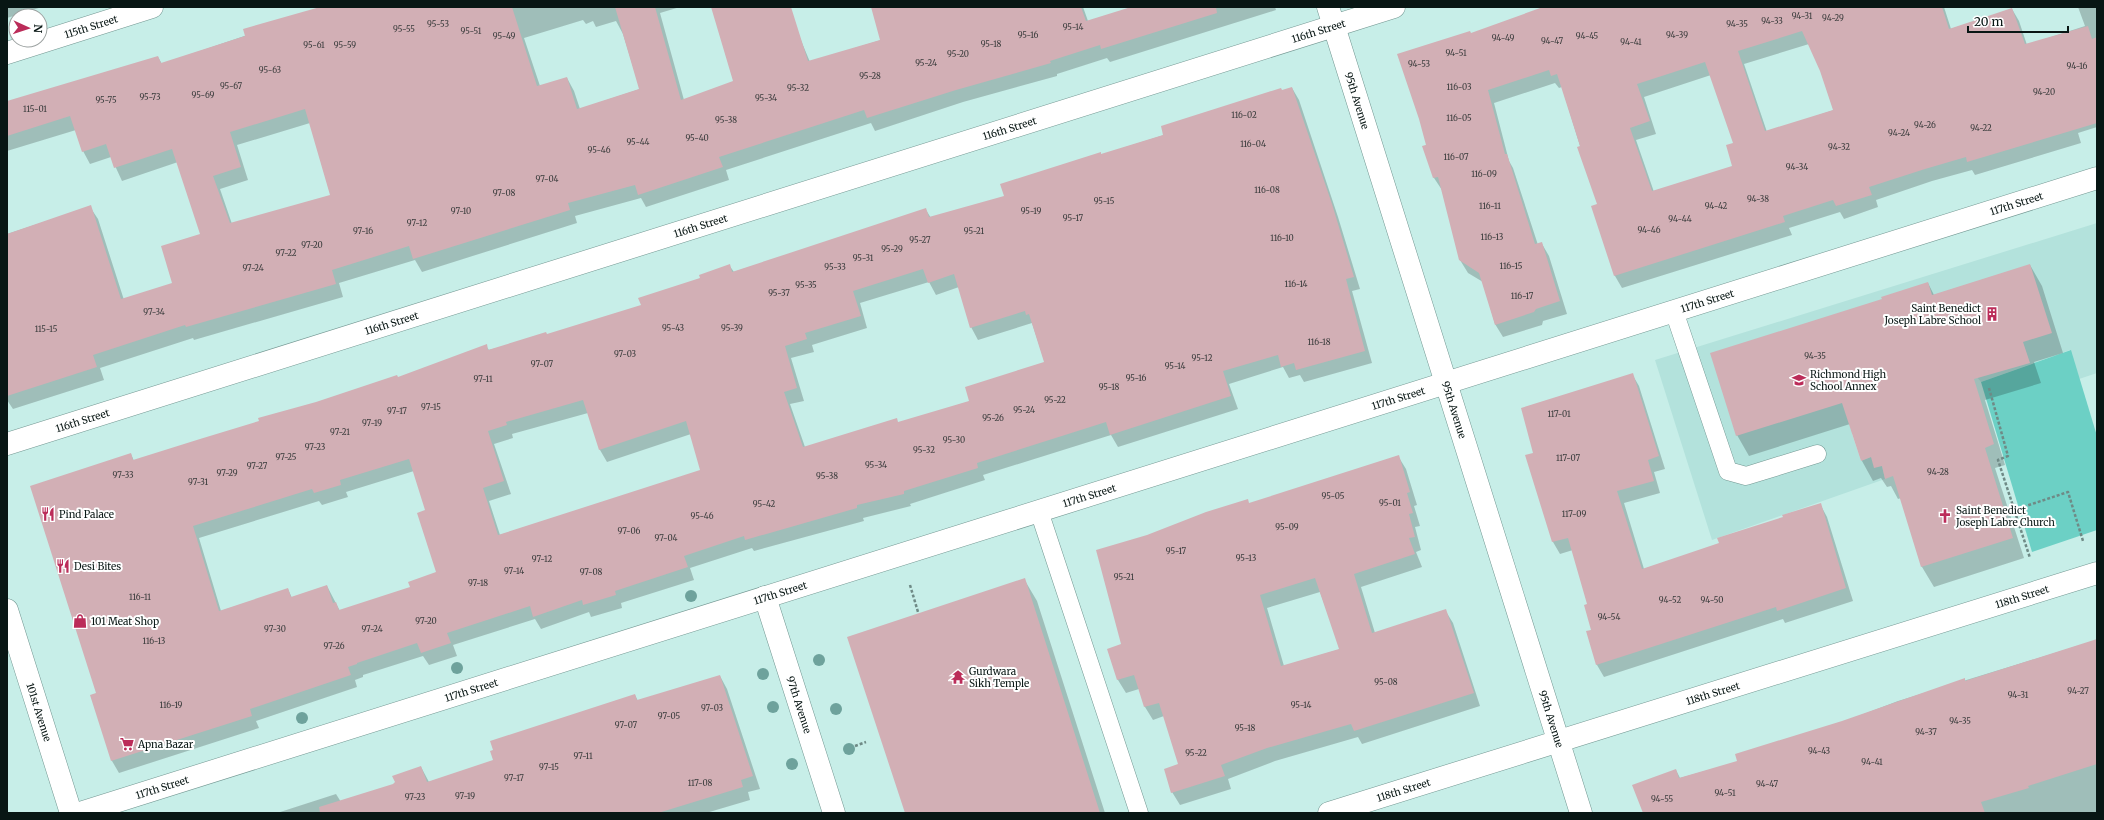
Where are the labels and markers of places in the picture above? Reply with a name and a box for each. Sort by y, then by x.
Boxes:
place label: Saint Benedict Joseph Labre School [1883,302,1981,327]
building icon: Saint Benedict Joseph Labre School [1984,306,2000,322]
place label: Richmond High School Annex [1810,368,1886,393]
school or university icon: Richmond High School Annex [1791,372,1807,388]
place label: Saint Benedict Joseph Labre Church [1955,504,2055,529]
restaurant icon: Pind Palace [40,506,56,522]
place label: Pind Palace [59,508,114,521]
church icon: Saint Benedict Joseph Labre Church [1937,508,1953,524]
restaurant icon: Desi Bites [55,558,71,574]
place label: Desi Bites [74,560,121,573]
shop icon: 101 Meat Shop [72,613,88,629]
place label: 101 Meat Shop [91,615,159,628]
place label: Gurdwara Sikh Temple [969,665,1029,690]
temple icon: Gurdwara Sikh Temple [950,669,966,685]
supermarket icon: Apna Bazar [119,736,135,752]
place label: Apna Bazar [137,738,194,751]

